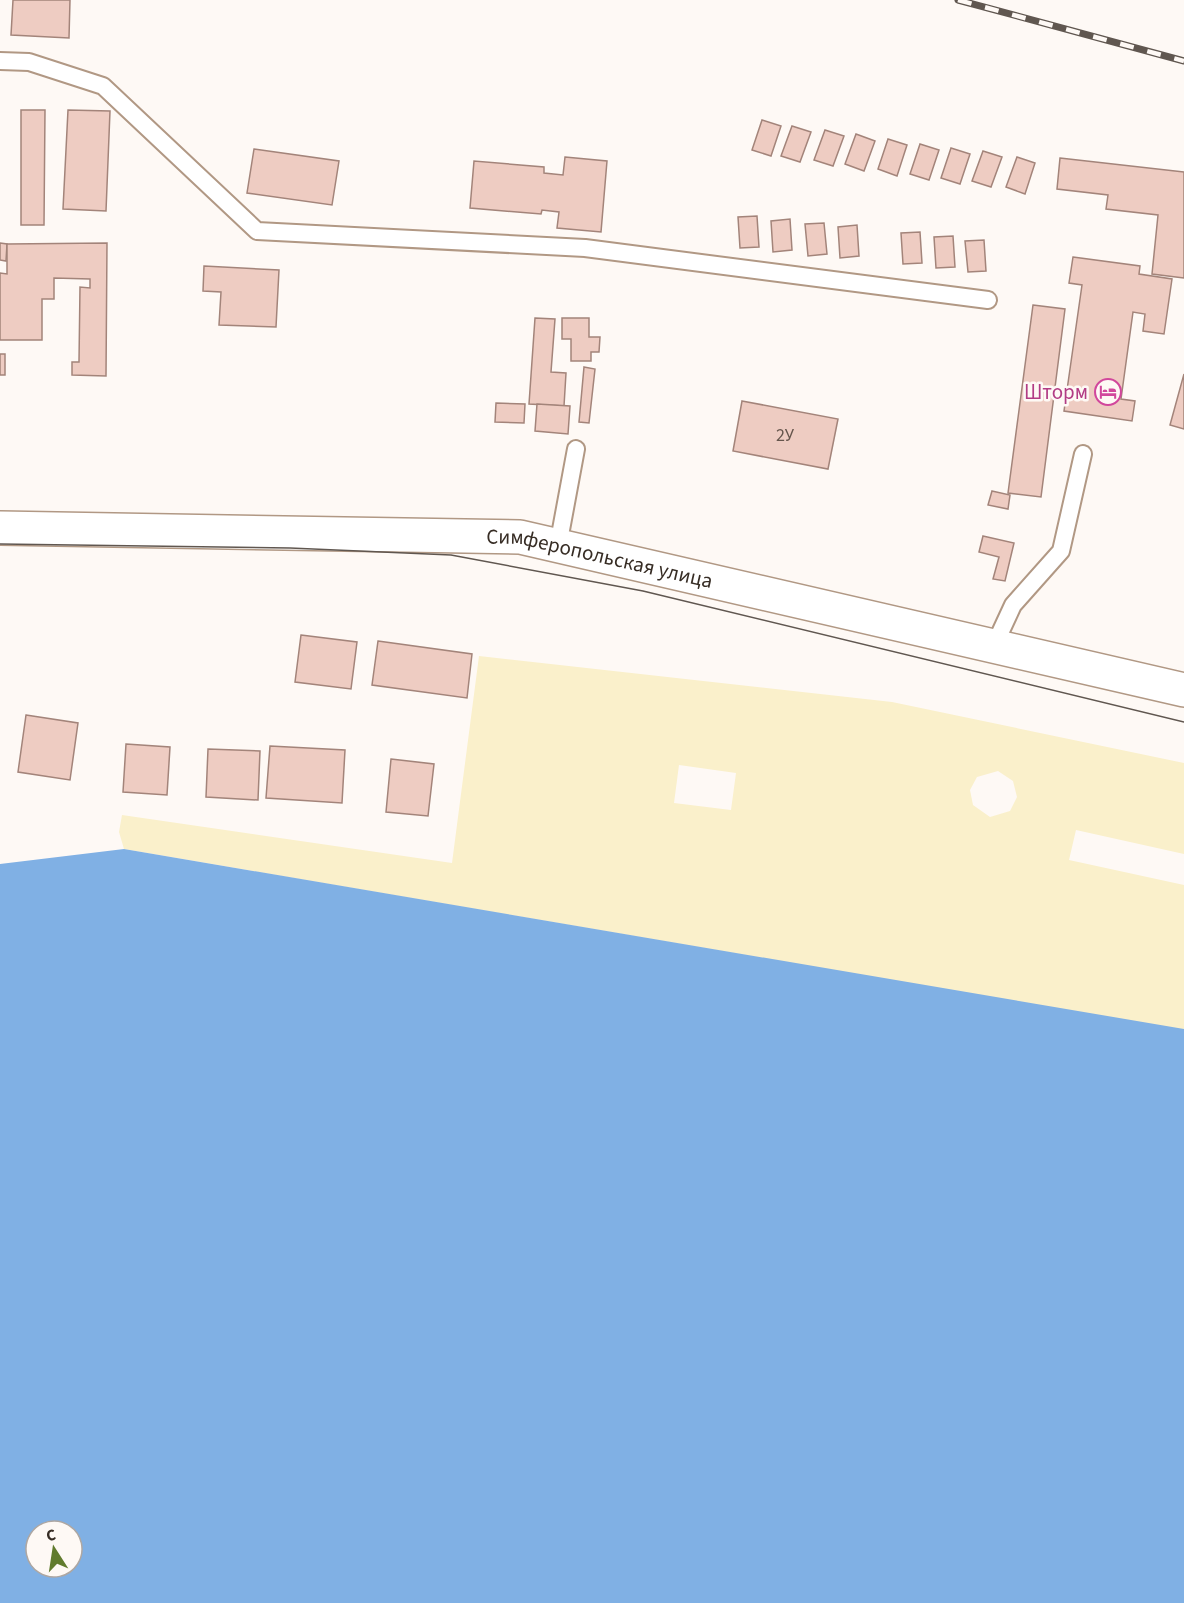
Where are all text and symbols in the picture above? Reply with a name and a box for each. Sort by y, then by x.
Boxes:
place label: Шторм [1024,377,1088,407]
hotel icon: Шторм [1093,377,1123,407]
house number: 2У [776,423,795,448]
street label: Симферопольская улица [486,521,716,596]
north arrow [24,1519,84,1579]
text: С [44,1524,58,1547]

